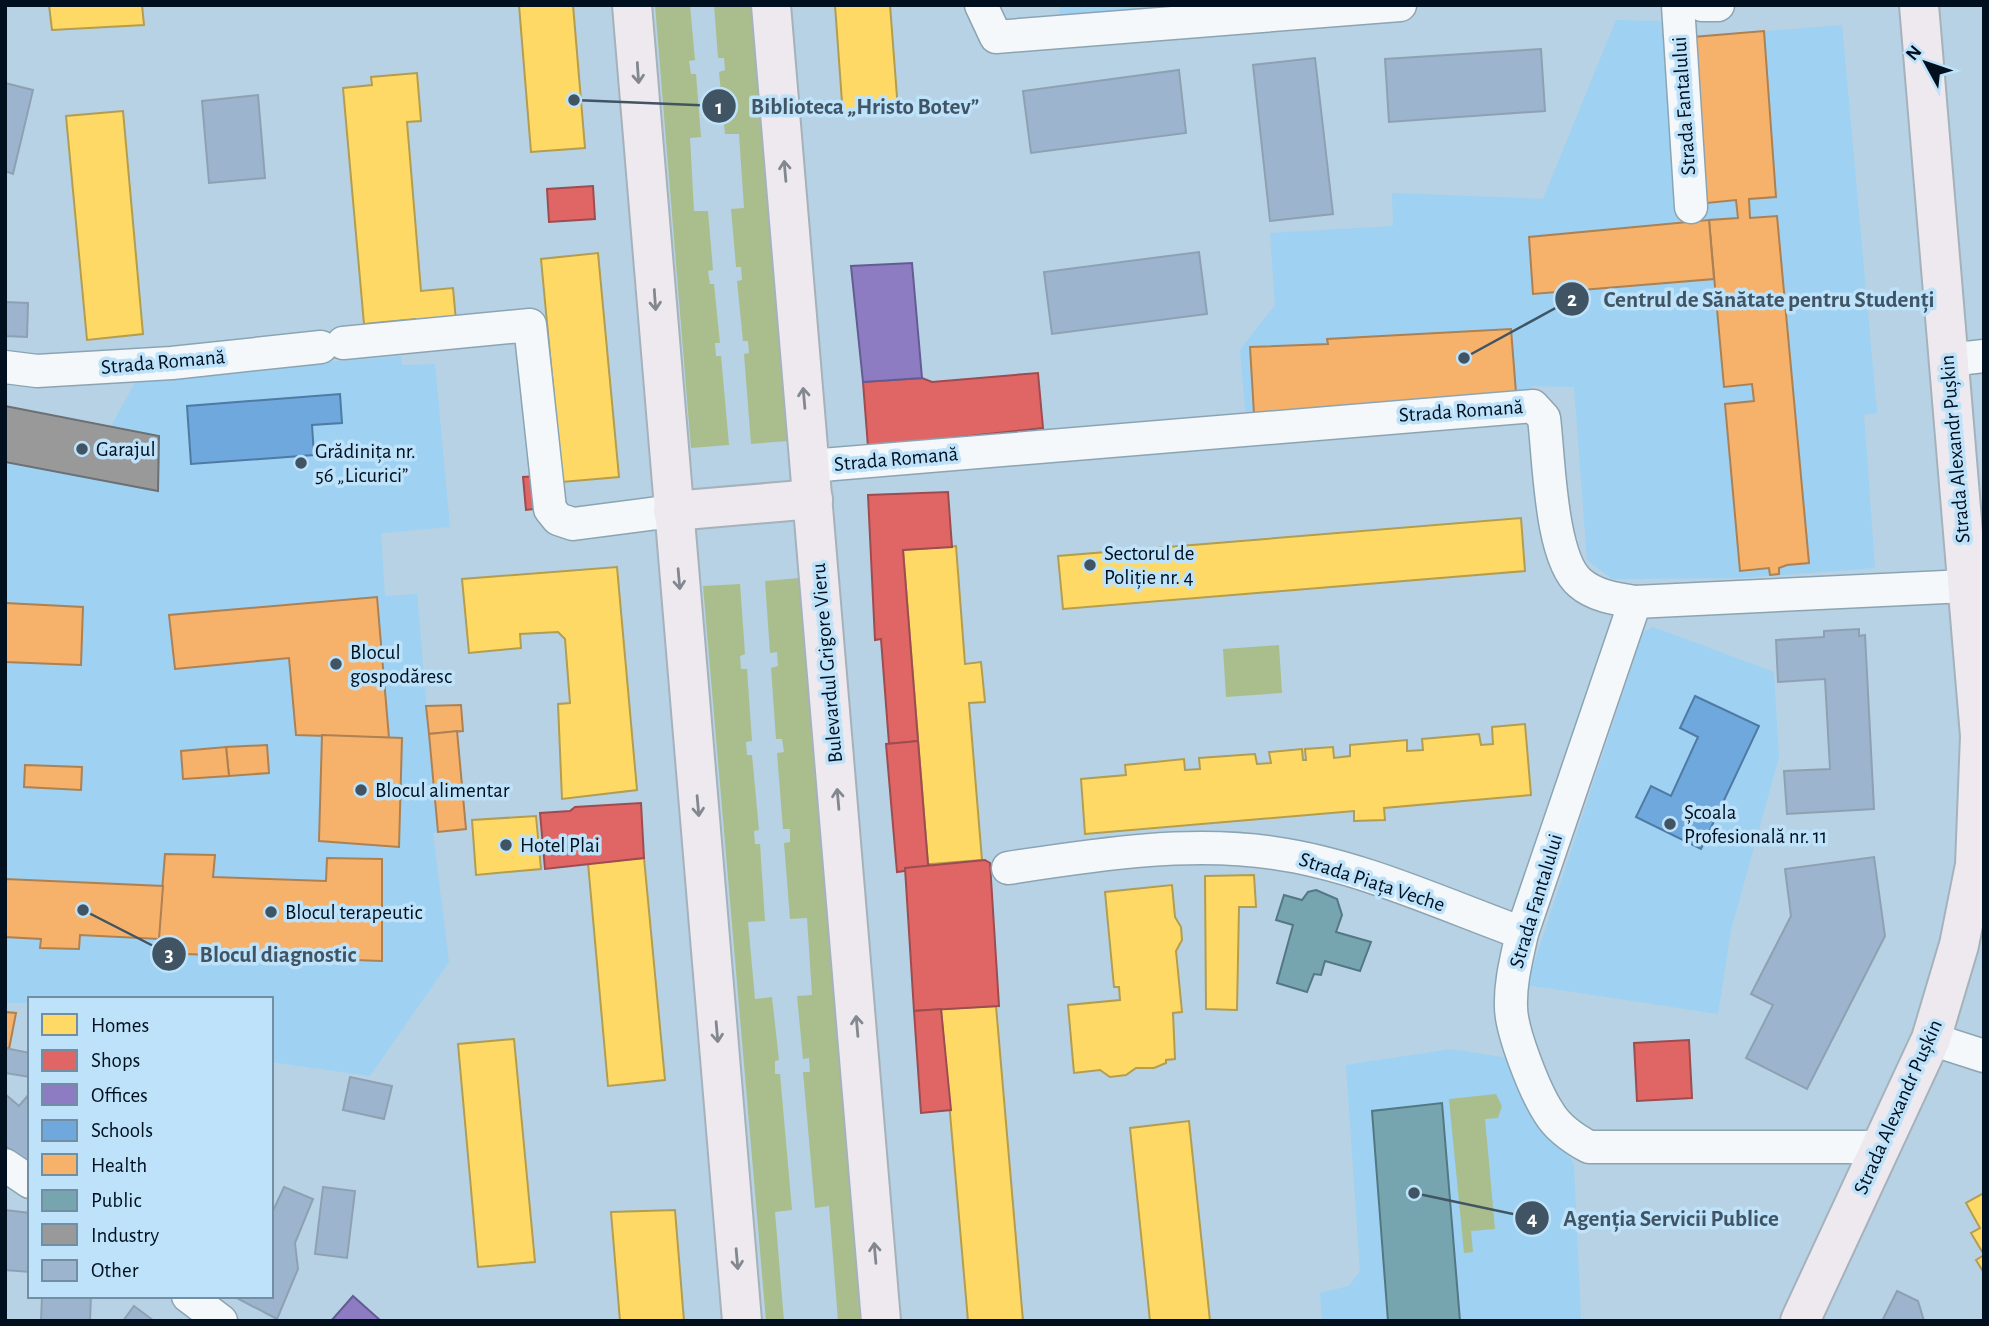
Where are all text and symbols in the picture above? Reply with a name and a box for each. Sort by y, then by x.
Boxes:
north arrow [1891,28,1961,98]
street label: Strada Fantalului [1669,36,1699,176]
text: N [1903,42,1926,64]
one-way arrow [632,62,645,84]
callout: Biblioteca „Hristo Botev” [702,84,993,128]
text: Biblioteca „Hristo Botev” [751,96,979,119]
text: 1 [715,97,723,118]
one-way arrow [778,160,791,183]
callout: Centrul de Sănătate pentru Studenți [1554,277,1948,321]
one-way arrow [649,288,662,311]
text: 2 [1567,289,1577,310]
text: Centrul de Sănătate pentru Studenți [1604,289,1934,313]
street label: Strada Romană [100,346,226,378]
street label: Strada Alexandr Pușkin [1936,354,1976,544]
one-way arrow [797,387,810,409]
street label: Strada Romană [1398,396,1524,426]
place label: Garajul [96,439,156,460]
marker: Garajul [74,441,90,457]
place label: Grădinița nr. 56 „Licurici” [315,441,416,486]
street label: Strada Romană [833,443,959,475]
marker: Grădinița nr. 56 „Licurici” [293,455,309,471]
place label: Sectorul de Poliție nr. 4 [1104,543,1194,590]
marker: Sectorul de Poliție nr. 4 [1082,557,1098,573]
street label: Bulevardul Grigore Vieru [808,562,846,764]
one-way arrow [673,567,686,590]
place label: Blocul gospodăresc [350,642,452,687]
marker: Blocul gospodăresc [328,656,344,672]
place label: Blocul alimentar [375,780,510,801]
marker: Blocul alimentar [353,782,369,798]
one-way arrow [831,788,844,811]
one-way arrow [692,794,705,816]
place label: Școala Profesională nr. 11 [1684,802,1827,847]
marker: Școala Profesională nr. 11 [1662,816,1678,832]
street label: Strada Fantalului [1506,831,1566,971]
place label: Hotel Plai [520,835,600,856]
marker: Hotel Plai [498,837,514,853]
street label: Strada Piața Veche [1296,849,1447,917]
place label: Blocul terapeutic [285,902,423,923]
marker: Blocul terapeutic [263,904,279,920]
callout: Blocul diagnostic [151,932,371,976]
text: 3 [164,944,174,965]
text: Blocul diagnostic [200,944,357,967]
legend [28,997,273,1298]
text: Homes [91,1015,149,1036]
one-way arrow [850,1015,863,1038]
street label: Strada Alexandr Pușkin [1850,1017,1948,1198]
one-way arrow [711,1021,724,1043]
text: Shops [91,1050,140,1071]
text: Offices [91,1085,148,1106]
text: Schools [91,1120,153,1141]
text: Health [91,1155,147,1176]
text: Public [91,1190,141,1211]
callout: Agenția Servicii Publice [1515,1196,1793,1240]
text: 4 [1527,1208,1537,1229]
text: Agenția Servicii Publice [1563,1208,1779,1232]
text: Industry [91,1225,159,1246]
one-way arrow [868,1242,881,1265]
one-way arrow [731,1247,744,1270]
text: Other [91,1260,139,1281]

